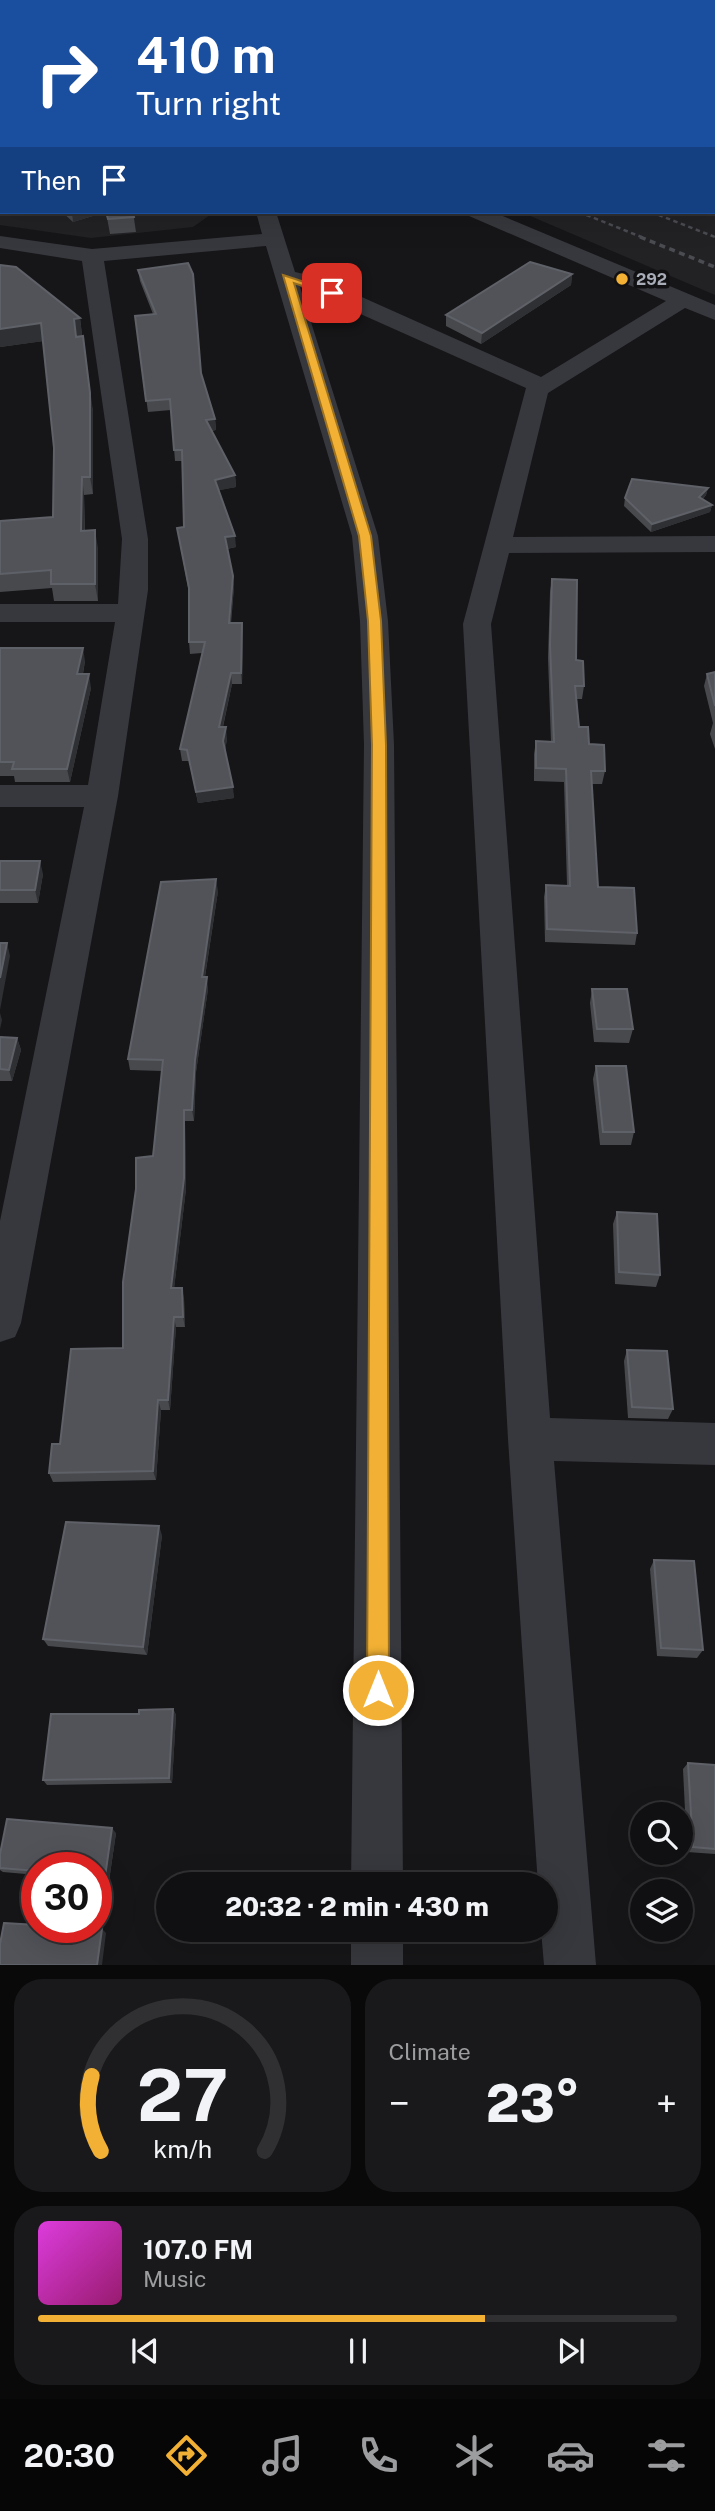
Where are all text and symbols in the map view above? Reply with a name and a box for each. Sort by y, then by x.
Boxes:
text: 410 m [136,26,276,84]
icon: right [21,28,112,119]
text: Turn right [136,85,281,122]
icon: arrive [95,161,133,199]
text: Then [21,165,81,196]
pin [302,263,362,323]
place label: 292 [636,270,667,289]
marker: 292 [614,271,630,287]
icon: arrive [313,274,351,312]
position arrow [341,1653,415,1727]
map controls [630,1802,693,1942]
button: search [630,1802,693,1865]
speed limit sign: 30 [21,1852,112,1943]
button: layers [630,1879,693,1942]
text: 20:32 · 2 min · 430 m [225,1891,489,1922]
text: Climate [389,2038,471,2065]
text: 27 [136,2053,228,2138]
text: 23° [486,2073,580,2134]
text: − [389,2081,410,2126]
text: + [656,2081,677,2126]
text: km/h [153,2134,212,2164]
text: 107.0 FM [143,2234,253,2265]
text: Music [143,2265,207,2292]
icon: previous [126,2332,164,2370]
icon: pause [339,2332,377,2370]
icon: next [552,2332,590,2370]
icon: directions [162,2431,211,2480]
icon: music [258,2431,307,2480]
icon: phone [354,2431,403,2480]
icon: climate [450,2431,499,2480]
icon: car [546,2431,595,2480]
icon: filters [642,2431,691,2480]
text: 20:30 [24,2437,115,2474]

